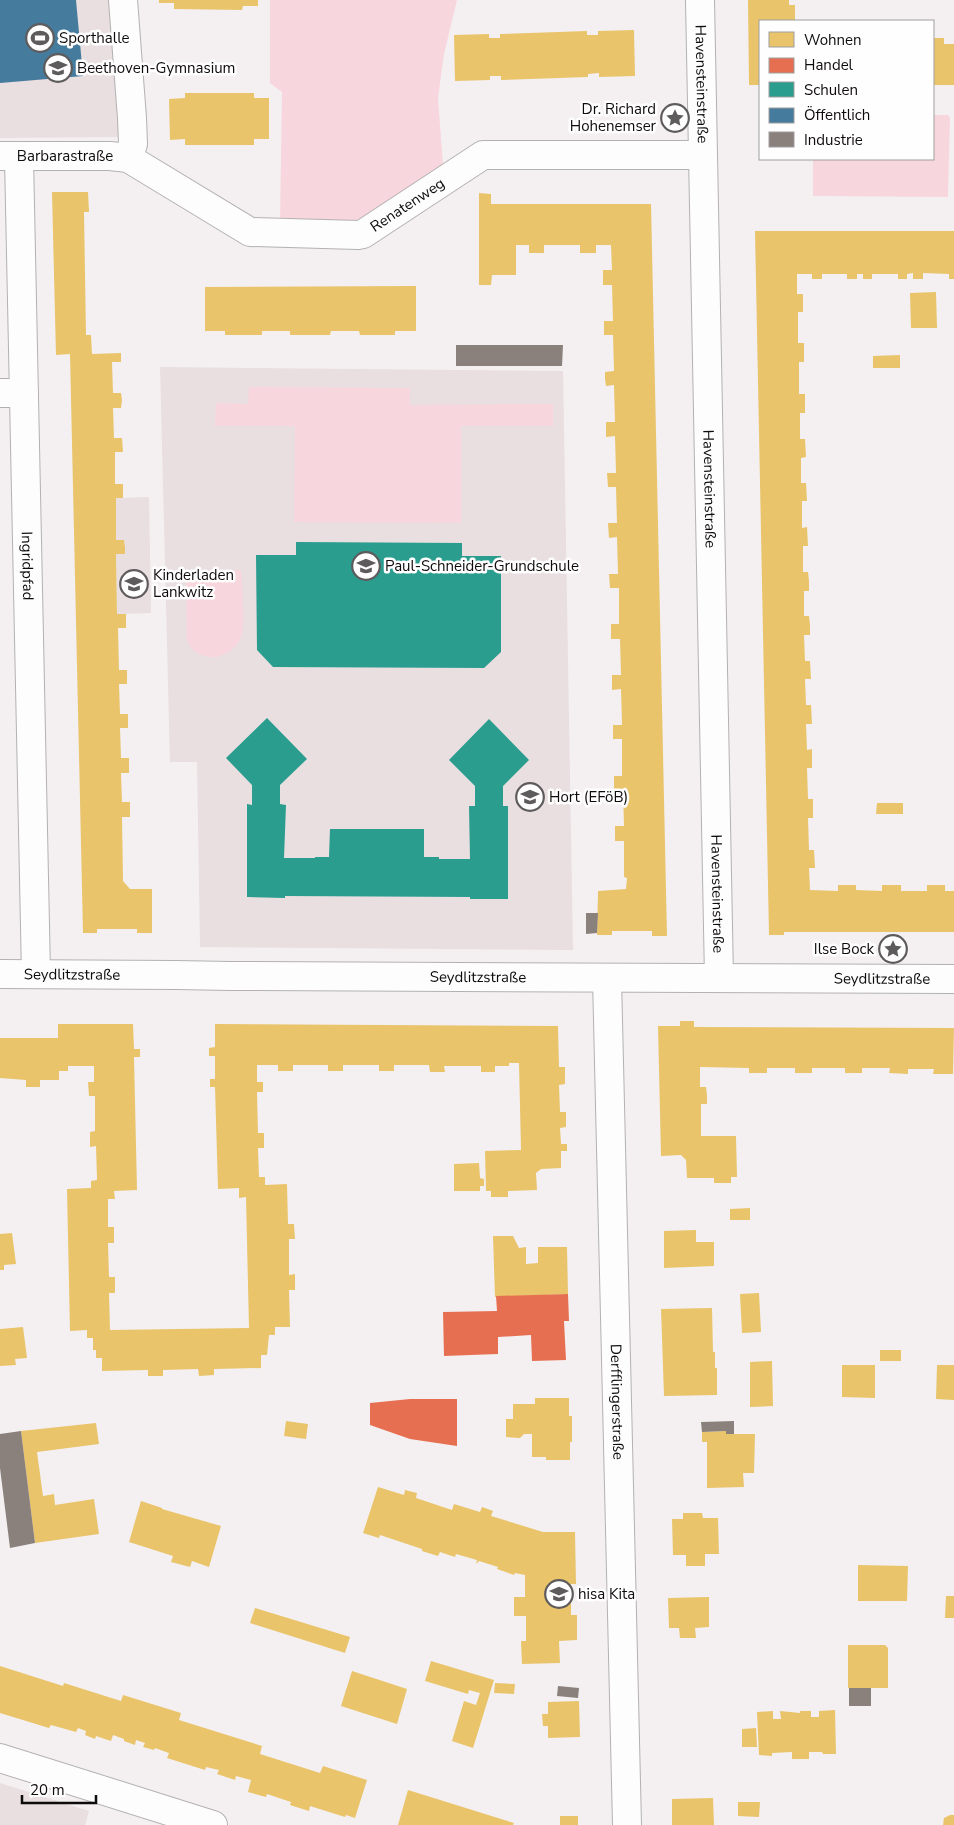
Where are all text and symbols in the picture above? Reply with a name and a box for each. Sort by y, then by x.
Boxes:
legend [759,20,934,160]
sports icon: Sporthalle [25,23,55,53]
street label: Havensteinstraße [690,24,713,144]
place label: Sporthalle [59,28,130,48]
text: Wohnen [804,30,862,50]
school or university icon: Beethoven-Gymnasium [43,53,73,83]
text: Handel [804,55,854,75]
place label: Beethoven-Gymnasium [77,58,235,78]
text: Schulen [804,80,858,100]
place label: Dr. Richard Hohenemser [570,99,657,136]
place icon: Dr. Richard Hohenemser [660,103,690,133]
text: Öffentlich [804,105,870,125]
text: Industrie [804,130,863,150]
street label: Barbarastraße [17,146,113,166]
street label: Renatenweg [366,173,448,237]
street label: Havensteinstraße [698,429,721,548]
street label: Ingridpfad [17,531,38,601]
school or university icon: Paul-Schneider-Grundschule [351,551,381,581]
place label: Paul-Schneider-Grundschule [385,556,579,576]
place label: Kinderladen Lankwitz [153,565,234,602]
school or university icon: Kinderladen Lankwitz [119,569,149,599]
school or university icon: Hort (EFöB) [515,782,545,812]
place label: Hort (EFöB) [549,787,628,807]
street label: Havensteinstraße [706,834,729,953]
place icon: Ilse Bock [878,934,908,964]
place label: Ilse Bock [814,939,874,959]
street label: Seydlitzstraße [24,964,120,985]
street label: Seydlitzstraße [430,967,526,987]
street label: Seydlitzstraße [834,969,930,989]
street label: Derfflingerstraße [606,1344,628,1460]
school or university icon: hisa Kita [544,1579,574,1609]
place label: hisa Kita [578,1584,635,1604]
scale bar [22,1772,96,1804]
text: 20 m [30,1780,65,1800]

